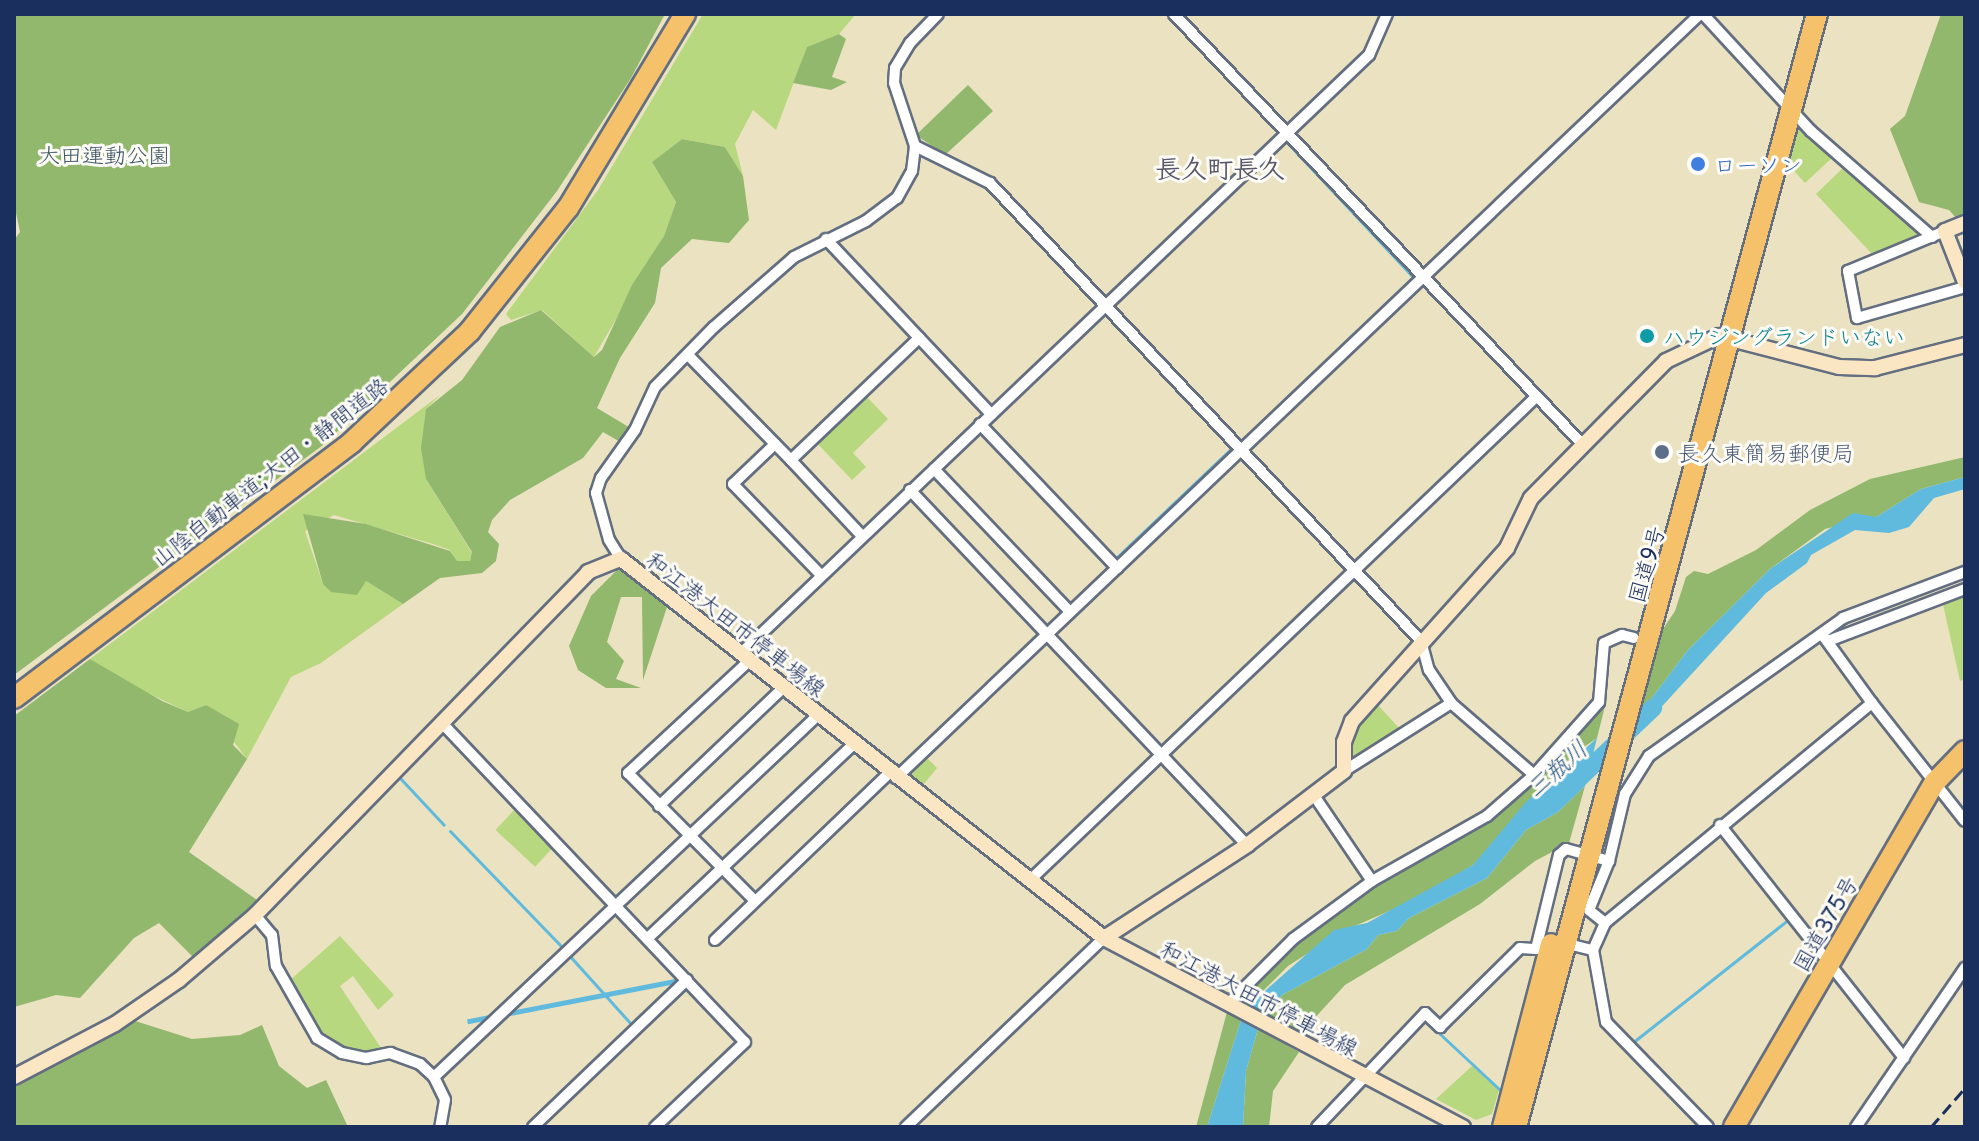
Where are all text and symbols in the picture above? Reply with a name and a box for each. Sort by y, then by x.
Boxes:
park label: 大田運動公園 [38,141,170,167]
place label: ローソン [1714,151,1802,177]
district label: 長久町長久 [1155,152,1285,184]
marker: ローソン [1689,155,1707,173]
place label: ハウジングランドいない [1663,323,1905,349]
marker: ハウジングランドいない [1638,327,1656,345]
street label: 山陰自動車道;大田・静間道路 [146,371,392,571]
place label: 長久東簡易郵便局 [1678,439,1854,465]
marker: 長久東簡易郵便局 [1653,443,1671,461]
street label: 国道9号 [1621,522,1669,606]
street label: 和江港大田市停車場線 [642,545,832,701]
water label: 三瓶川 [1519,734,1593,802]
street label: 国道375号 [1786,871,1862,975]
street label: 和江港大田市停車場線 [1157,934,1363,1060]

